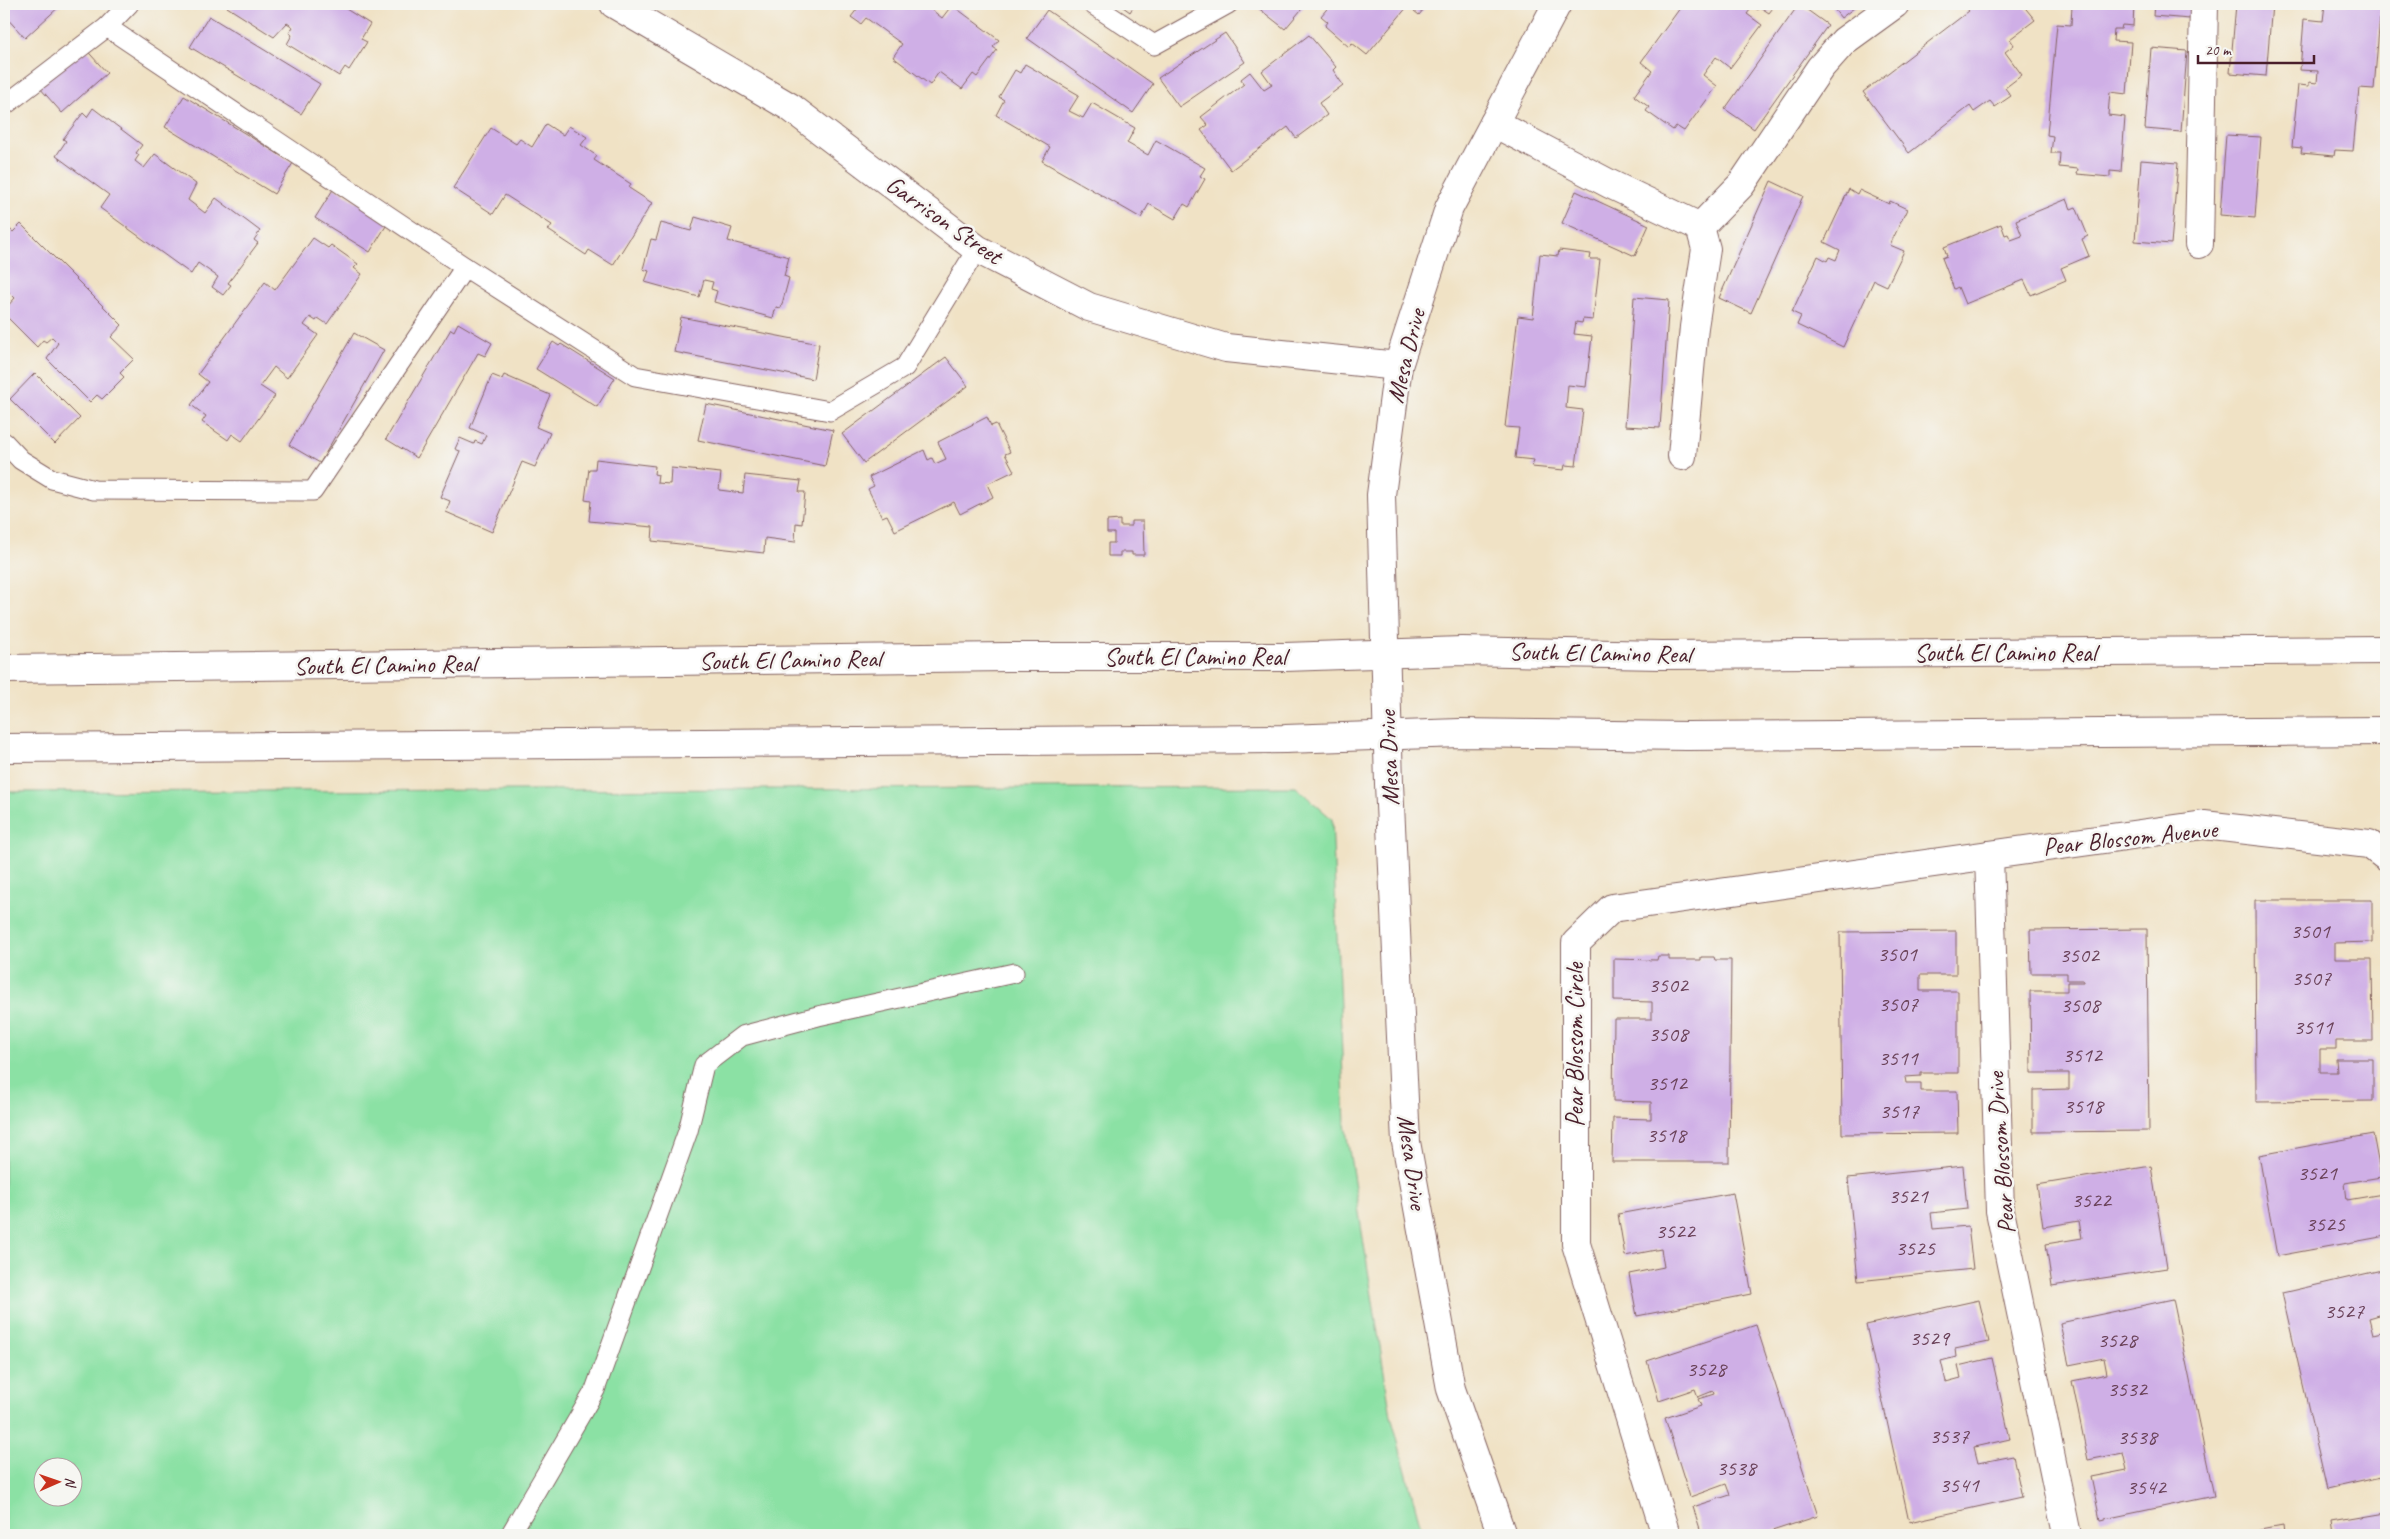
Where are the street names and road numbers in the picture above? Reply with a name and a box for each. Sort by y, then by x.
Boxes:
street label: Garrison Street [880,168,1010,273]
street label: Mesa Drive [1379,304,1433,406]
street label: South El Camino Real [1509,635,1696,671]
street label: South El Camino Real [1914,637,2101,669]
street label: South El Camino Real [1104,641,1291,673]
street label: South El Camino Real [699,642,886,678]
street label: South El Camino Real [294,647,481,683]
street label: Mesa Drive [1371,708,1407,806]
street label: Pear Blossom Avenue [2041,813,2221,863]
street label: Pear Blossom Circle [1559,961,1591,1127]
street label: Pear Blossom Drive [1979,1069,2023,1235]
street label: Mesa Drive [1390,1113,1435,1213]

